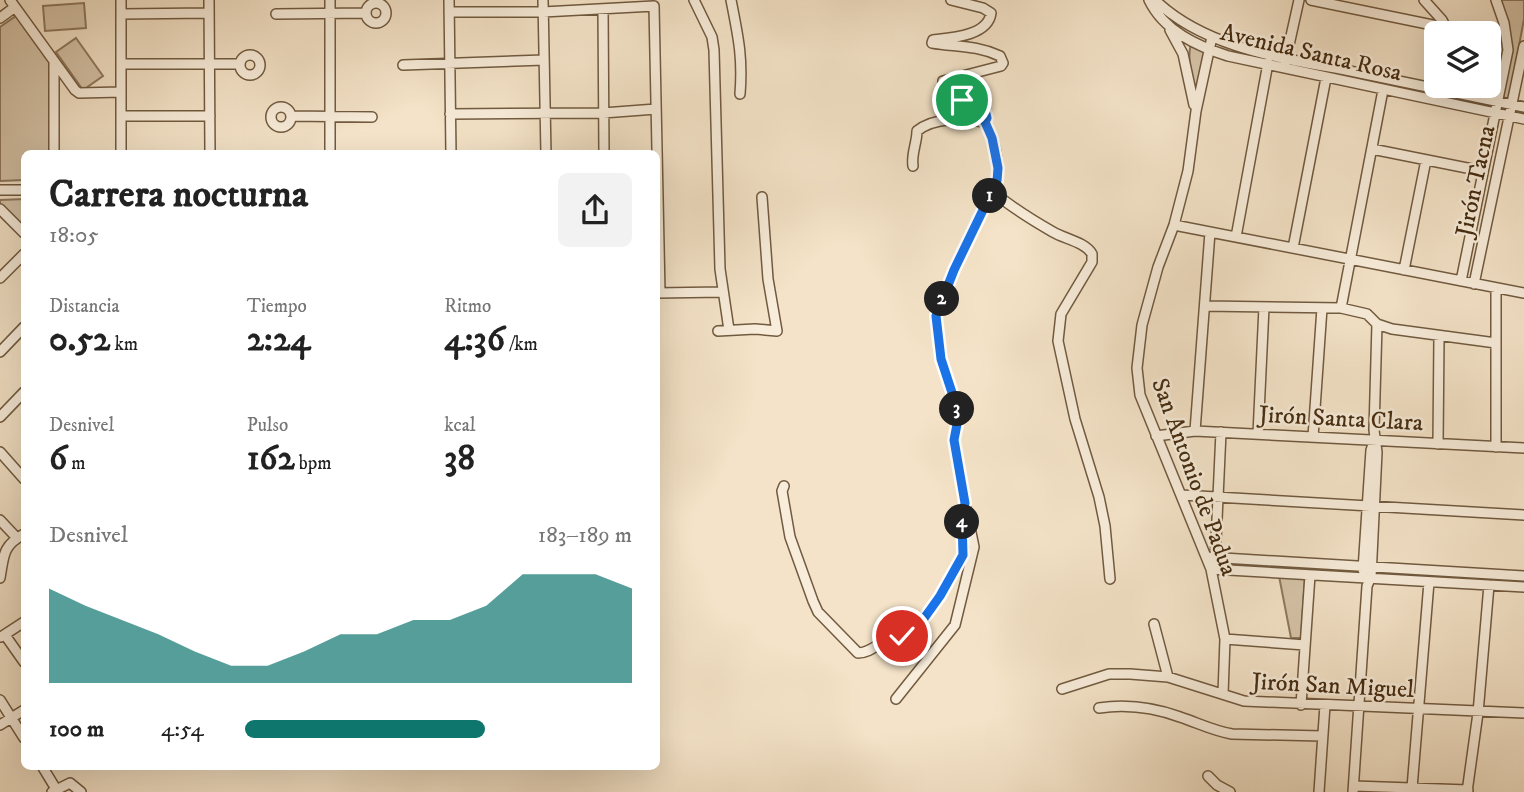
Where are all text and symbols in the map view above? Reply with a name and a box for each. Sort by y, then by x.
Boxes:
street label: Avenida Santa Rosa [1217,18,1405,89]
map controls [1424,21,1501,98]
button: layers [1424,21,1501,98]
pin [932,70,992,130]
icon: arrive [943,81,981,119]
street label: Jirón Tacna [1449,122,1503,241]
text: Carrera nocturna [49,171,308,219]
button: share [558,173,632,247]
pin: 1 [972,178,1007,214]
text: 1 [986,184,993,207]
text: 18:05 [49,221,99,250]
pin: 2 [925,282,960,316]
text: 2 [937,287,946,310]
text: Distancia [49,295,120,318]
text: Tiempo [247,295,307,318]
text: Ritmo [444,295,491,318]
text: 0.52 [49,318,110,362]
text: 2:24 [247,318,310,362]
text: 4:36 [444,318,505,362]
text: km [110,333,138,356]
text: /km [505,333,538,356]
street label: San Antonio de Padua [1144,374,1244,581]
pin: 3 [940,392,974,426]
text: 3 [953,397,960,420]
street label: Jirón Santa Clara [1256,400,1425,438]
text: Desnivel [49,414,114,437]
text: Pulso [247,414,288,437]
text: kcal [444,414,476,437]
text: 6 [49,437,67,481]
text: 162 [247,437,295,481]
text: 38 [444,437,475,481]
text: m [67,452,86,475]
text: bpm [295,452,332,475]
pin: 4 [944,504,979,540]
text: 4 [956,510,967,533]
text: Desnivel [49,521,128,550]
text: 183–189 m [538,521,632,550]
pin [872,606,932,666]
icon: check [883,617,921,655]
street label: Jirón San Miguel [1249,667,1416,705]
text: 100 m [49,715,104,744]
text: 4:54 [161,715,204,744]

